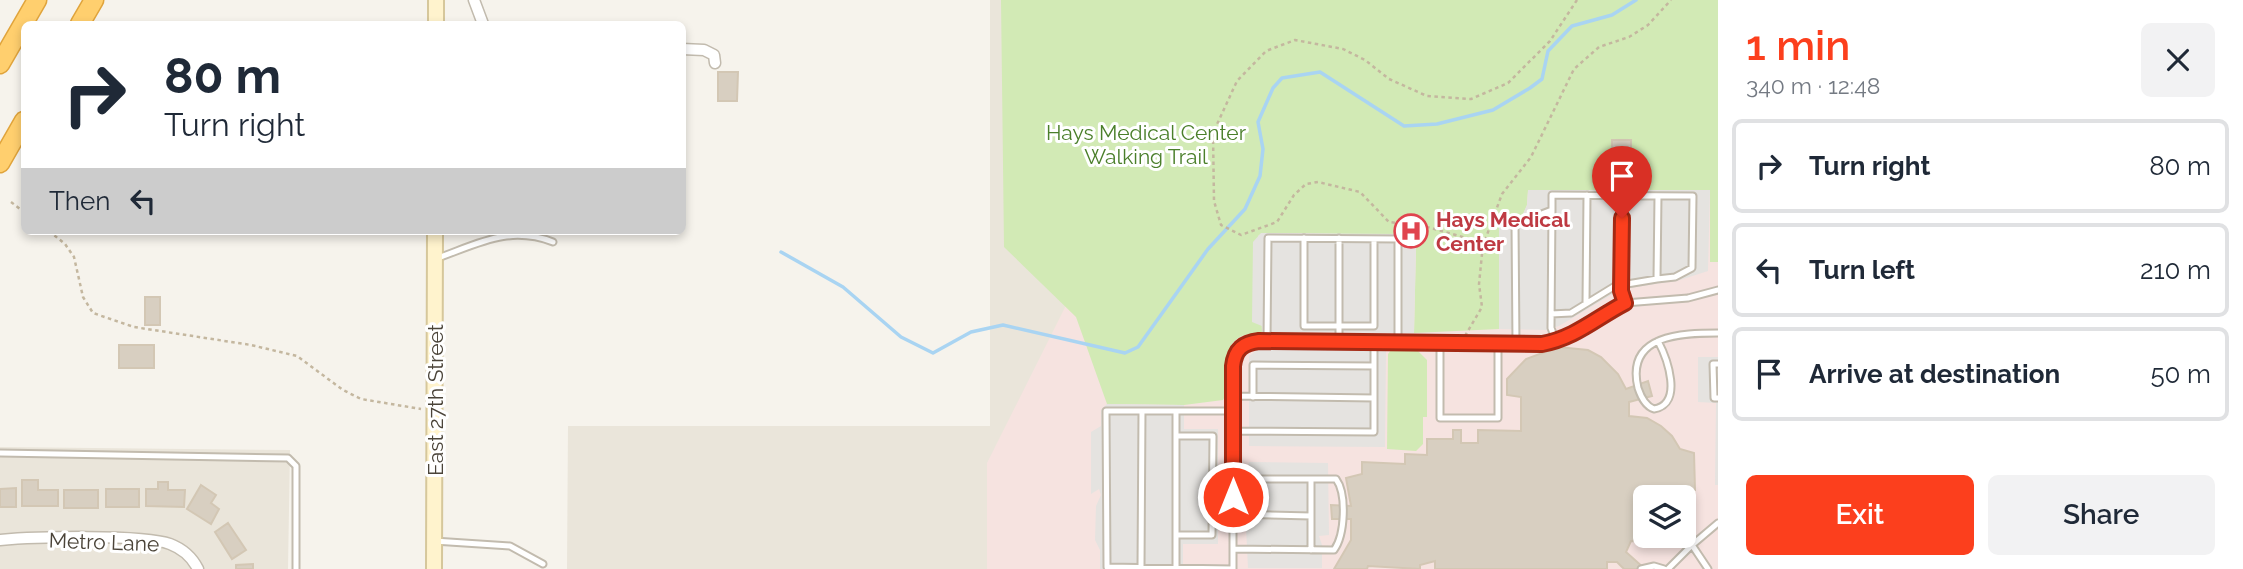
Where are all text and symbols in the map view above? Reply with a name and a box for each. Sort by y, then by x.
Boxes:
text: 1 min [1746,21,1850,70]
button: close [2141,23,2215,97]
text: 80 m [164,47,281,104]
icon: right [49,49,140,140]
text: 340 m · 12:48 [1746,72,1880,99]
text: Turn right [164,106,305,143]
park label: Hays Medical Center Walking Trail [1046,120,1247,169]
pin [1592,146,1652,218]
icon: right [1750,147,1788,185]
text: Turn right [1809,151,1930,181]
text: 80 m [2149,151,2211,181]
icon: arrive [1603,157,1641,195]
icon: left [124,182,162,220]
text: Then [49,186,110,216]
place label: Hays Medical Center [1436,207,1570,256]
hospital icon: Hays Medical Center [1392,212,1430,250]
icon: left [1750,251,1788,289]
text: Turn left [1809,255,1915,285]
text: 210 m [2140,255,2211,285]
street label: East 27th Street [423,324,448,476]
icon: arrive [1750,355,1788,393]
text: Arrive at destination [1809,359,2060,389]
text: 50 m [2150,359,2211,389]
position arrow [1196,460,1270,534]
button: Exit [1746,475,1974,555]
button: Share [1988,475,2215,555]
map controls [1633,485,1696,548]
button: layers [1633,485,1696,548]
street label: Metro Lane [48,528,160,556]

